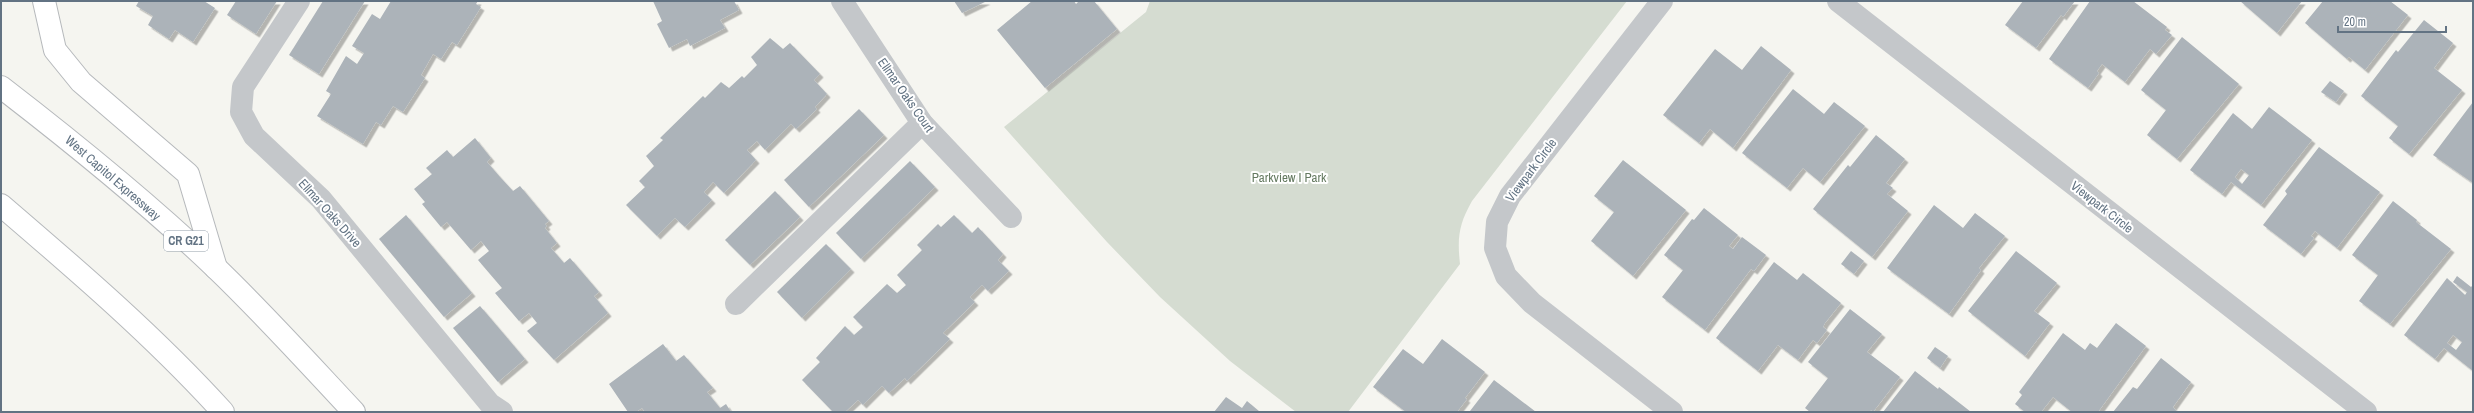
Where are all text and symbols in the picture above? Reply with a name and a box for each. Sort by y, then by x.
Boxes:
scale bar [2338,8,2446,34]
text: 20 m [2344,14,2366,30]
street label: Ellmar Oaks Court [874,54,938,136]
street label: West Capitol Expressway [62,132,165,225]
street label: Viewpark Circle [1502,135,1560,205]
park label: Parkview I Park [1252,169,1327,186]
street label: Ellmar Oaks Drive [295,175,365,251]
street label: Viewpark Circle [2067,177,2137,237]
road number: CR G21 [164,231,208,251]

